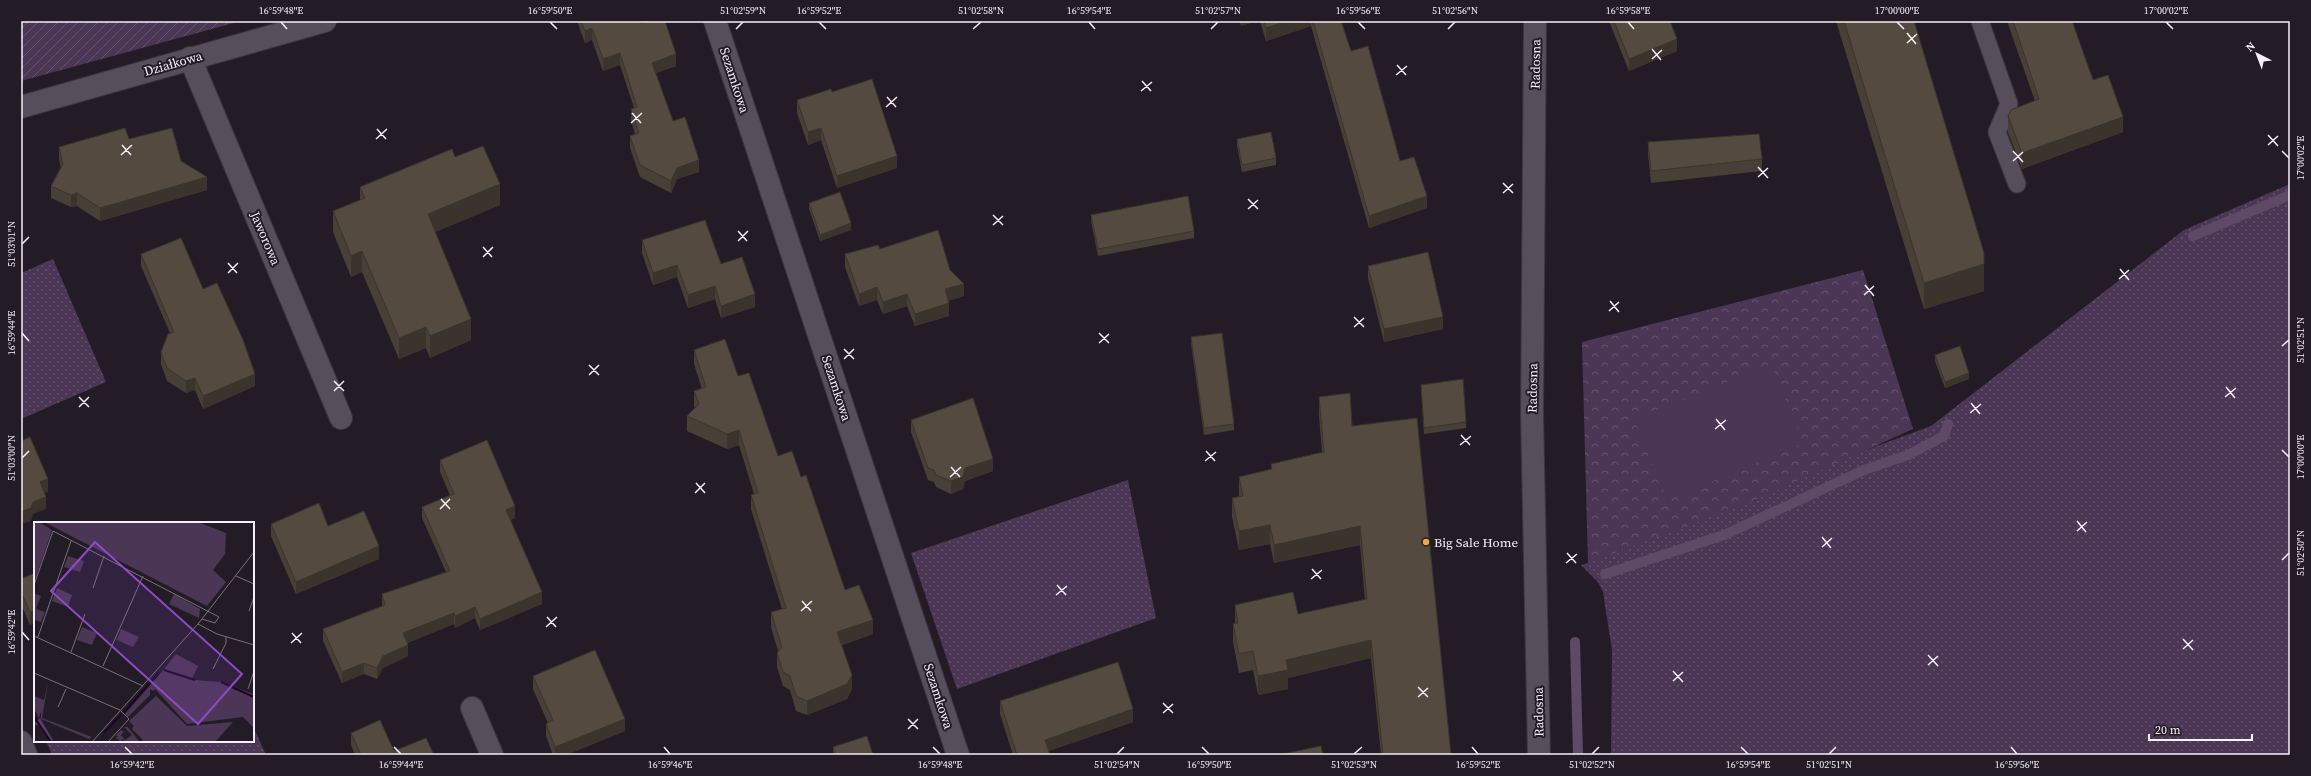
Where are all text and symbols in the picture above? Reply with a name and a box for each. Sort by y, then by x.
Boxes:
text: 16°59'48"E [259,4,303,17]
text: 16°59'50"E [528,4,572,17]
text: 51°02'59"N [720,4,766,17]
text: 16°59'52"E [797,4,841,17]
text: 51°02'58"N [958,4,1004,17]
text: 16°59'54"E [1067,4,1111,17]
text: 51°02'57"N [1195,4,1241,17]
text: 16°59'56"E [1336,4,1380,17]
text: 51°02'56"N [1432,4,1478,17]
text: 16°59'58"E [1606,4,1650,17]
text: 17°00'00"E [1875,4,1919,17]
text: 17°00'02"E [2144,4,2188,17]
north arrow [2237,34,2277,74]
street label: Radosna [1527,39,1544,89]
text: N [2243,39,2259,55]
street label: Sezamkowa [716,45,753,115]
street label: Działkowa [142,47,205,80]
text: 17°00'02"E [2294,136,2307,180]
street label: Jaworowa [246,208,285,268]
text: 51°03'01"N [5,221,18,267]
text: 16°59'44"E [5,311,18,355]
text: 51°02'51"N [2294,317,2307,363]
street label: Sezamkowa [818,353,855,423]
street label: Radosna [1524,363,1541,413]
text: 51°03'00"N [5,435,18,481]
text: 17°00'00"E [2294,435,2307,479]
inset map [34,522,254,742]
text: 51°02'50"N [2294,530,2307,576]
place label: Big Sale Home [1434,534,1518,551]
marker: Big Sale Home [1421,537,1431,547]
text: 16°59'42"E [5,610,18,654]
street label: Sezamkowa [920,661,957,731]
street label: Radosna [1530,687,1547,737]
scale bar [2149,716,2252,742]
text: 20 m [2155,722,2181,738]
text: 16°59'42"E [110,758,154,771]
text: 16°59'44"E [379,758,423,771]
text: 16°59'46"E [648,758,692,771]
text: 16°59'48"E [918,758,962,771]
text: 51°02'54"N [1094,758,1140,771]
text: 16°59'50"E [1187,758,1231,771]
text: 51°02'53"N [1331,758,1377,771]
text: 16°59'52"E [1456,758,1500,771]
text: 51°02'52"N [1569,758,1615,771]
text: 16°59'54"E [1726,758,1770,771]
text: 51°02'51"N [1806,758,1852,771]
text: 16°59'56"E [1995,758,2039,771]

